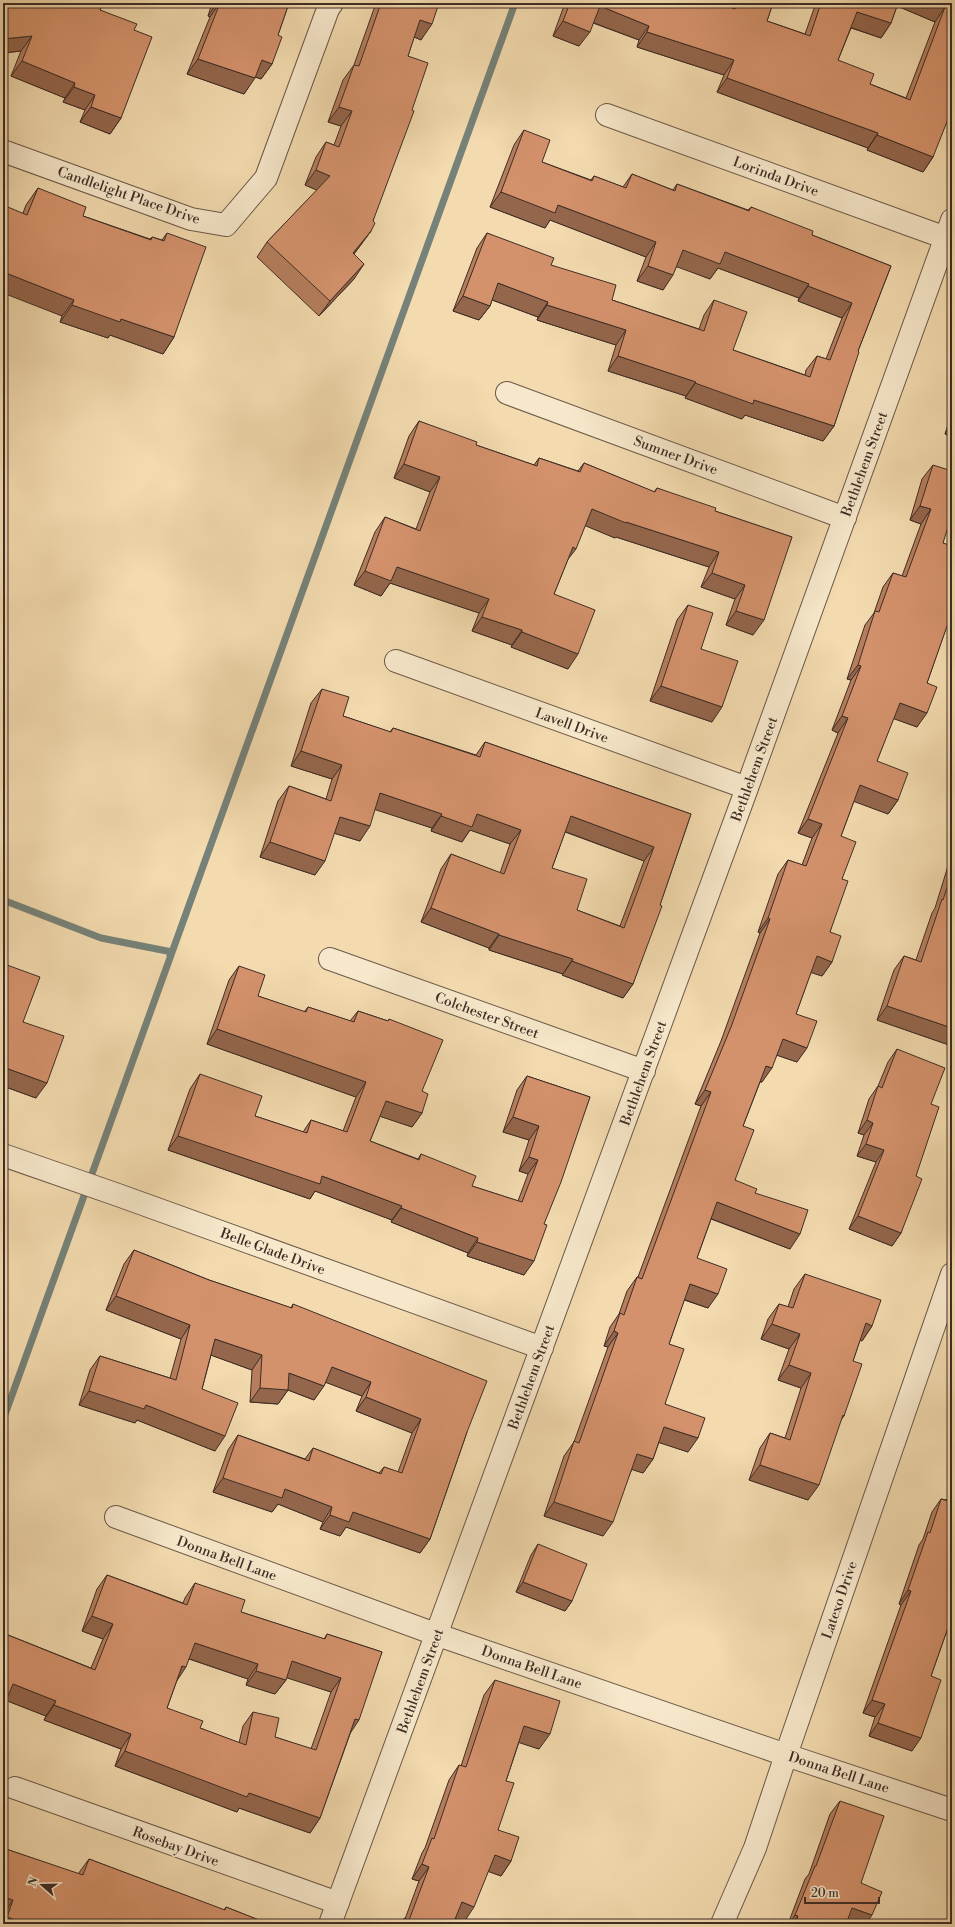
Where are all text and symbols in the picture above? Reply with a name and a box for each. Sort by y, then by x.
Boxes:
street label: Lorinda Drive [730,153,821,201]
street label: Candlelight Place Drive [55,163,202,229]
street label: Bethlehem Street [837,409,892,520]
street label: Sumner Drive [631,432,720,479]
street label: Lavell Drive [532,704,611,748]
street label: Bethlehem Street [727,714,782,825]
street label: Colchester Street [432,989,541,1043]
street label: Bethlehem Street [616,1018,671,1129]
street label: Belle Glade Drive [217,1224,328,1279]
street label: Bethlehem Street [504,1322,559,1433]
street label: Donna Bell Lane [174,1532,279,1585]
street label: Latexo Drive [818,1559,862,1642]
street label: Bethlehem Street [393,1626,448,1737]
street label: Donna Bell Lane [479,1642,584,1694]
street label: Donna Bell Lane [786,1748,892,1798]
street label: Rosebay Drive [130,1823,221,1871]
north arrow [22,1865,62,1905]
text: N [25,1875,42,1888]
scale bar [805,1879,879,1905]
text: 20 m [811,1886,839,1901]

